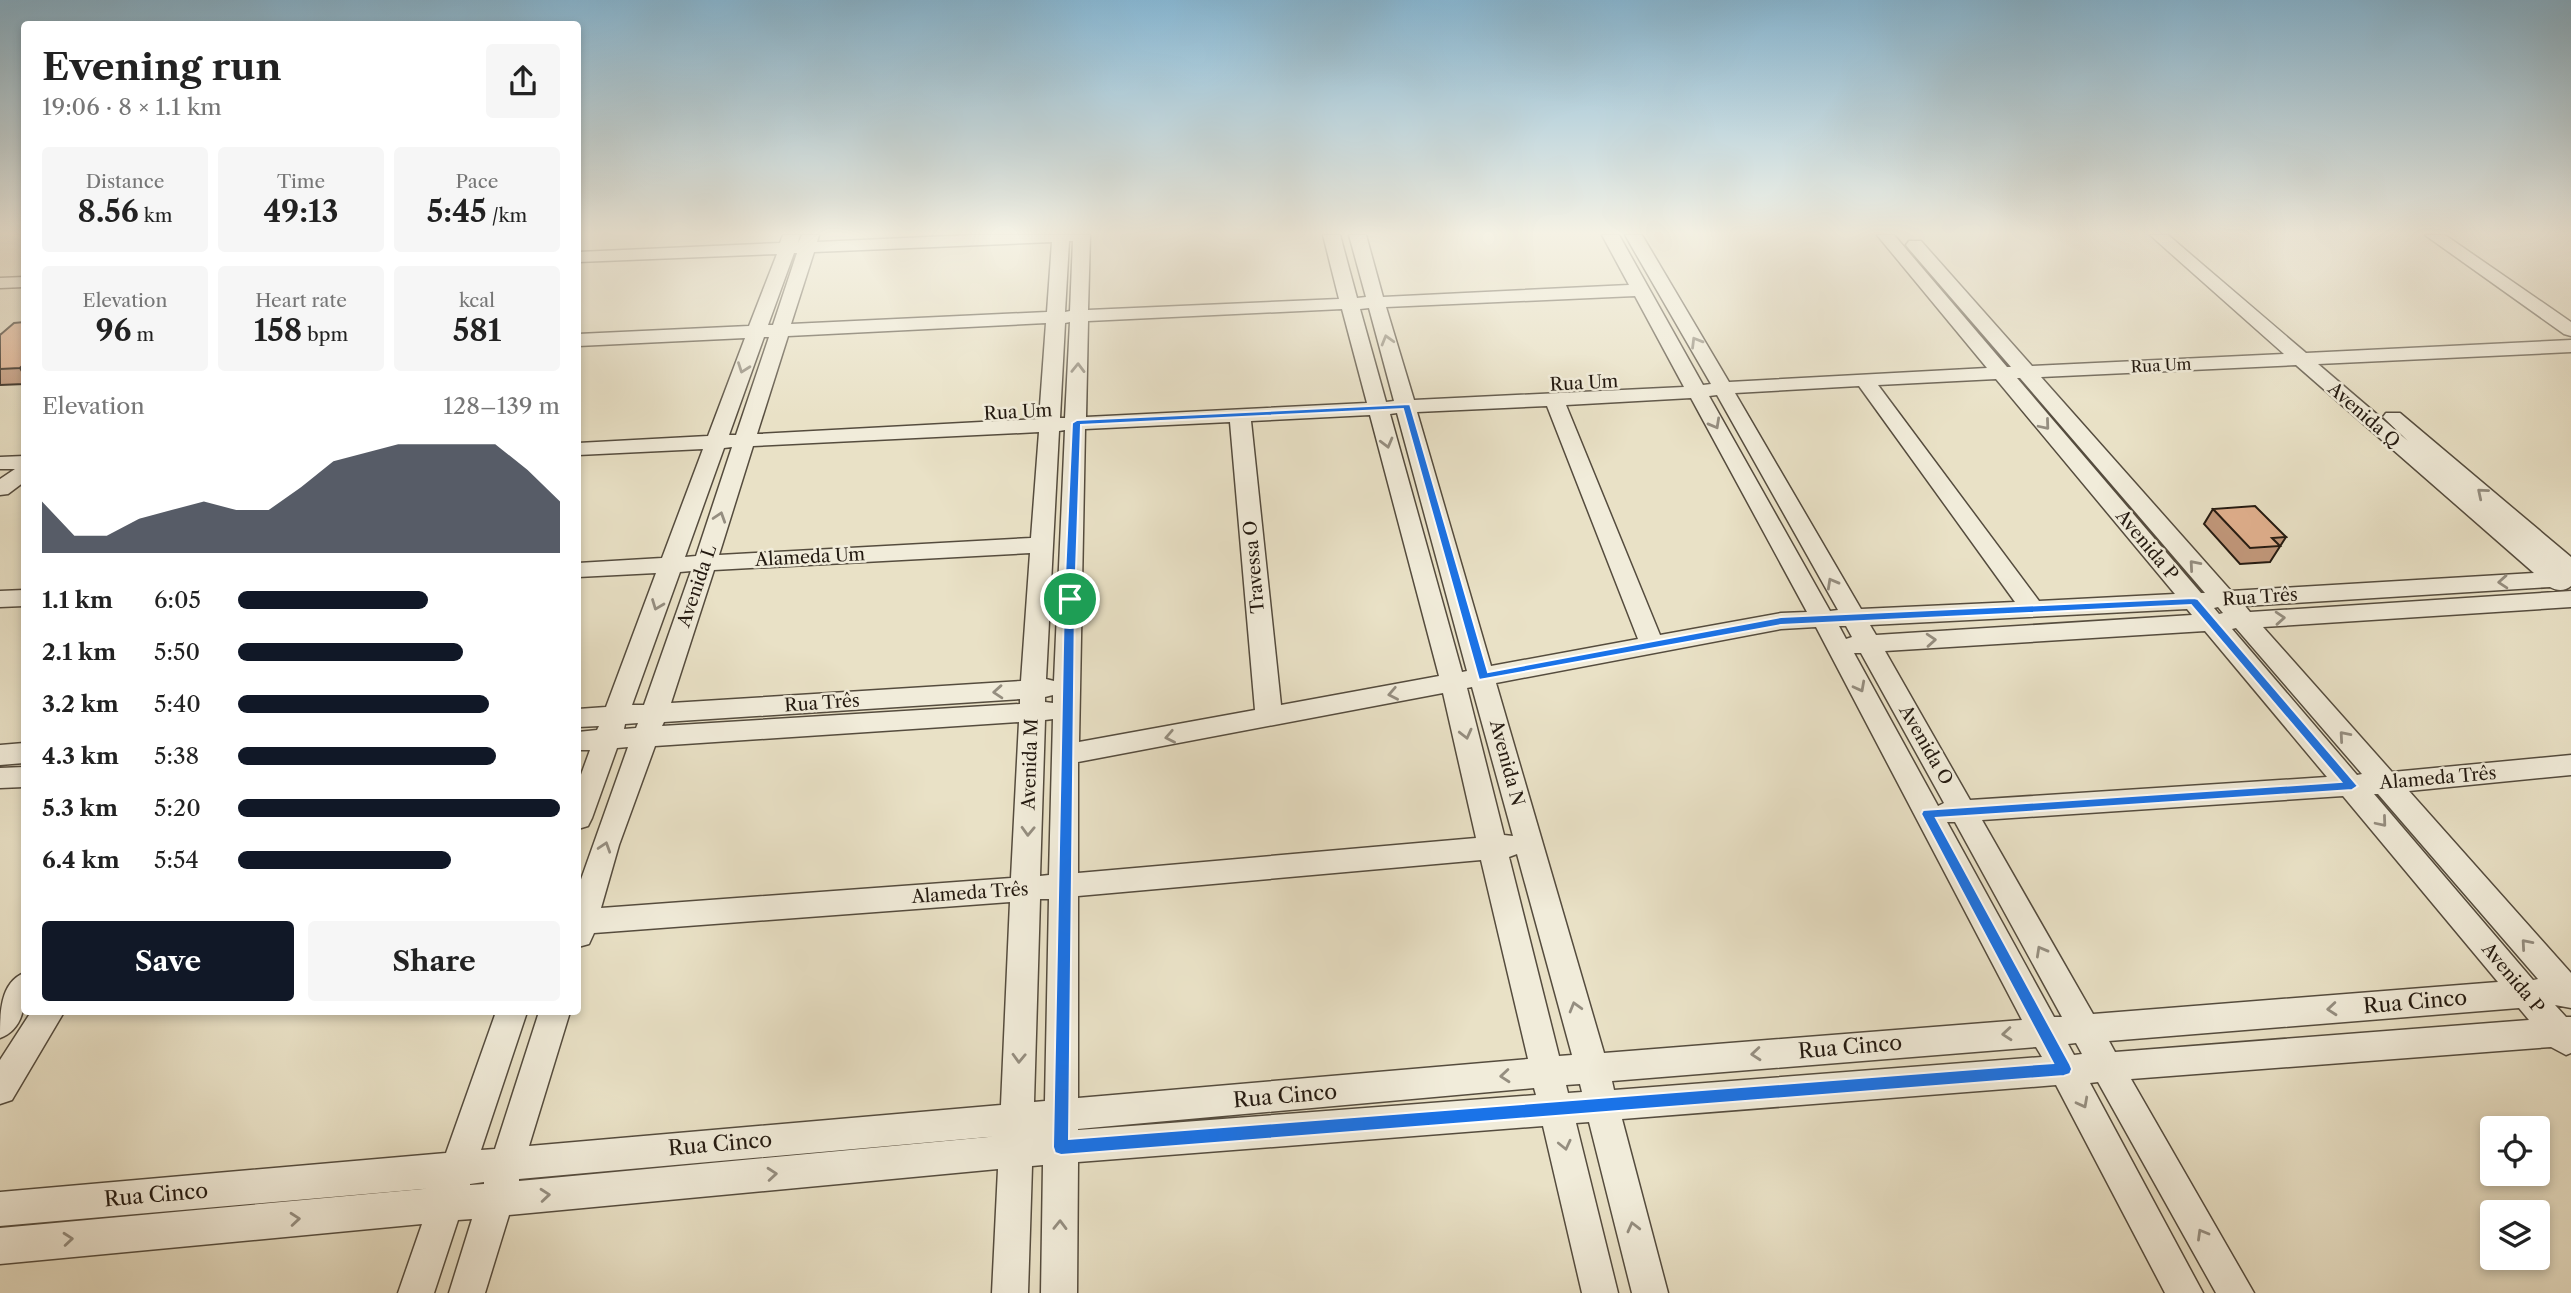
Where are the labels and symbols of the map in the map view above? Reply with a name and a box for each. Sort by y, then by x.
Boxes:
one-way arrow [1381,334,1395,346]
one-way arrow [1691,337,1704,349]
street label: Rua Um [2130,353,2192,377]
one-way arrow [737,362,751,374]
one-way arrow [1071,362,1086,373]
street label: Rua Um [1549,370,1619,396]
street label: Avenida Q [2323,377,2405,452]
street label: Rua Um [983,399,1053,425]
one-way arrow [1707,416,1720,429]
one-way arrow [2037,416,2049,429]
one-way arrow [1379,437,1394,449]
one-way arrow [2477,489,2490,501]
street label: Avenida P [2111,505,2183,585]
one-way arrow [712,511,727,523]
street label: Travessa O [1239,520,1269,614]
street label: Avenida L [672,542,721,631]
street label: Alameda Um [753,543,866,571]
one-way arrow [2190,560,2202,573]
pin [1040,569,1100,629]
one-way arrow [2497,574,2508,589]
one-way arrow [1827,577,1840,590]
street label: Rua Três [2222,583,2298,611]
one-way arrow [652,599,666,611]
one-way arrow [2275,611,2286,626]
one-way arrow [1925,633,1936,648]
one-way arrow [1851,680,1865,692]
one-way arrow [993,684,1004,699]
one-way arrow [1387,686,1399,701]
street label: Rua Três [784,689,860,717]
street label: Avenida O [1894,700,1958,789]
street label: Avenida N [1485,717,1529,809]
street label: Avenida M [1017,718,1043,811]
one-way arrow [1457,728,1472,740]
one-way arrow [1164,729,1176,744]
one-way arrow [2340,731,2352,744]
street label: Alameda Três [2378,762,2497,794]
one-way arrow [2374,814,2386,827]
one-way arrow [1021,826,1036,837]
one-way arrow [597,841,611,854]
street label: Alameda Três [910,878,1029,908]
street label: Avenida P [2477,938,2549,1018]
one-way arrow [2522,939,2534,952]
one-way arrow [2036,946,2049,958]
street label: Rua Cinco [2362,985,2468,1019]
one-way arrow [1569,1001,1583,1013]
one-way arrow [2326,1001,2337,1016]
one-way arrow [2002,1026,2013,1041]
street label: Rua Cinco [1797,1030,1903,1064]
one-way arrow [1750,1046,1761,1061]
one-way arrow [1012,1053,1027,1064]
one-way arrow [1499,1068,1510,1083]
street label: Rua Cinco [1232,1079,1338,1113]
one-way arrow [2075,1096,2088,1109]
street label: Rua Cinco [667,1127,773,1161]
one-way arrow [1557,1139,1571,1151]
one-way arrow [767,1167,778,1182]
street label: Rua Cinco [103,1178,209,1212]
one-way arrow [540,1188,551,1203]
one-way arrow [289,1212,300,1227]
one-way arrow [1052,1219,1068,1230]
one-way arrow [1627,1221,1641,1233]
one-way arrow [2197,1229,2210,1241]
one-way arrow [63,1232,74,1247]

